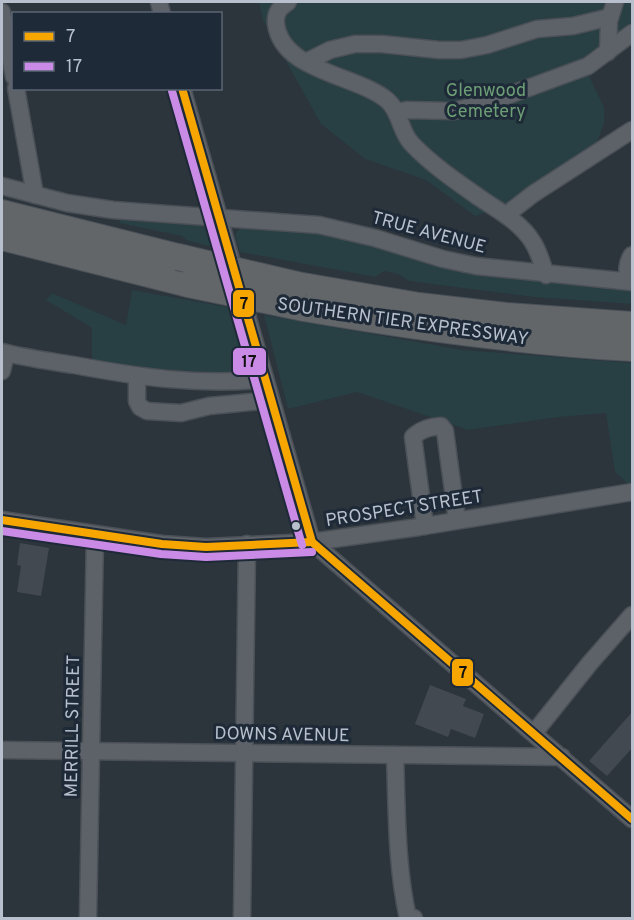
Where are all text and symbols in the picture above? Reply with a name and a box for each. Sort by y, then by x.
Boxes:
legend [12,12,222,90]
text: 7 [66,26,75,49]
text: 17 [66,56,82,79]
park label: Glenwood Cemetery [446,80,526,124]
street label: TRUE AVENUE [369,207,488,260]
line badge: 7 [232,289,255,318]
street label: SOUTHERN TIER EXPRESSWAY [276,293,530,352]
text: 7 [240,295,248,315]
line badge: 17 [232,347,267,376]
text: 17 [242,353,256,373]
street label: PROSPECT STREET [324,486,485,533]
unlabelled marker [290,520,302,532]
street label: MERRILL STREET [61,654,86,798]
line badge: 7 [451,658,474,687]
text: 7 [459,664,467,684]
street label: DOWNS AVENUE [214,723,350,748]

